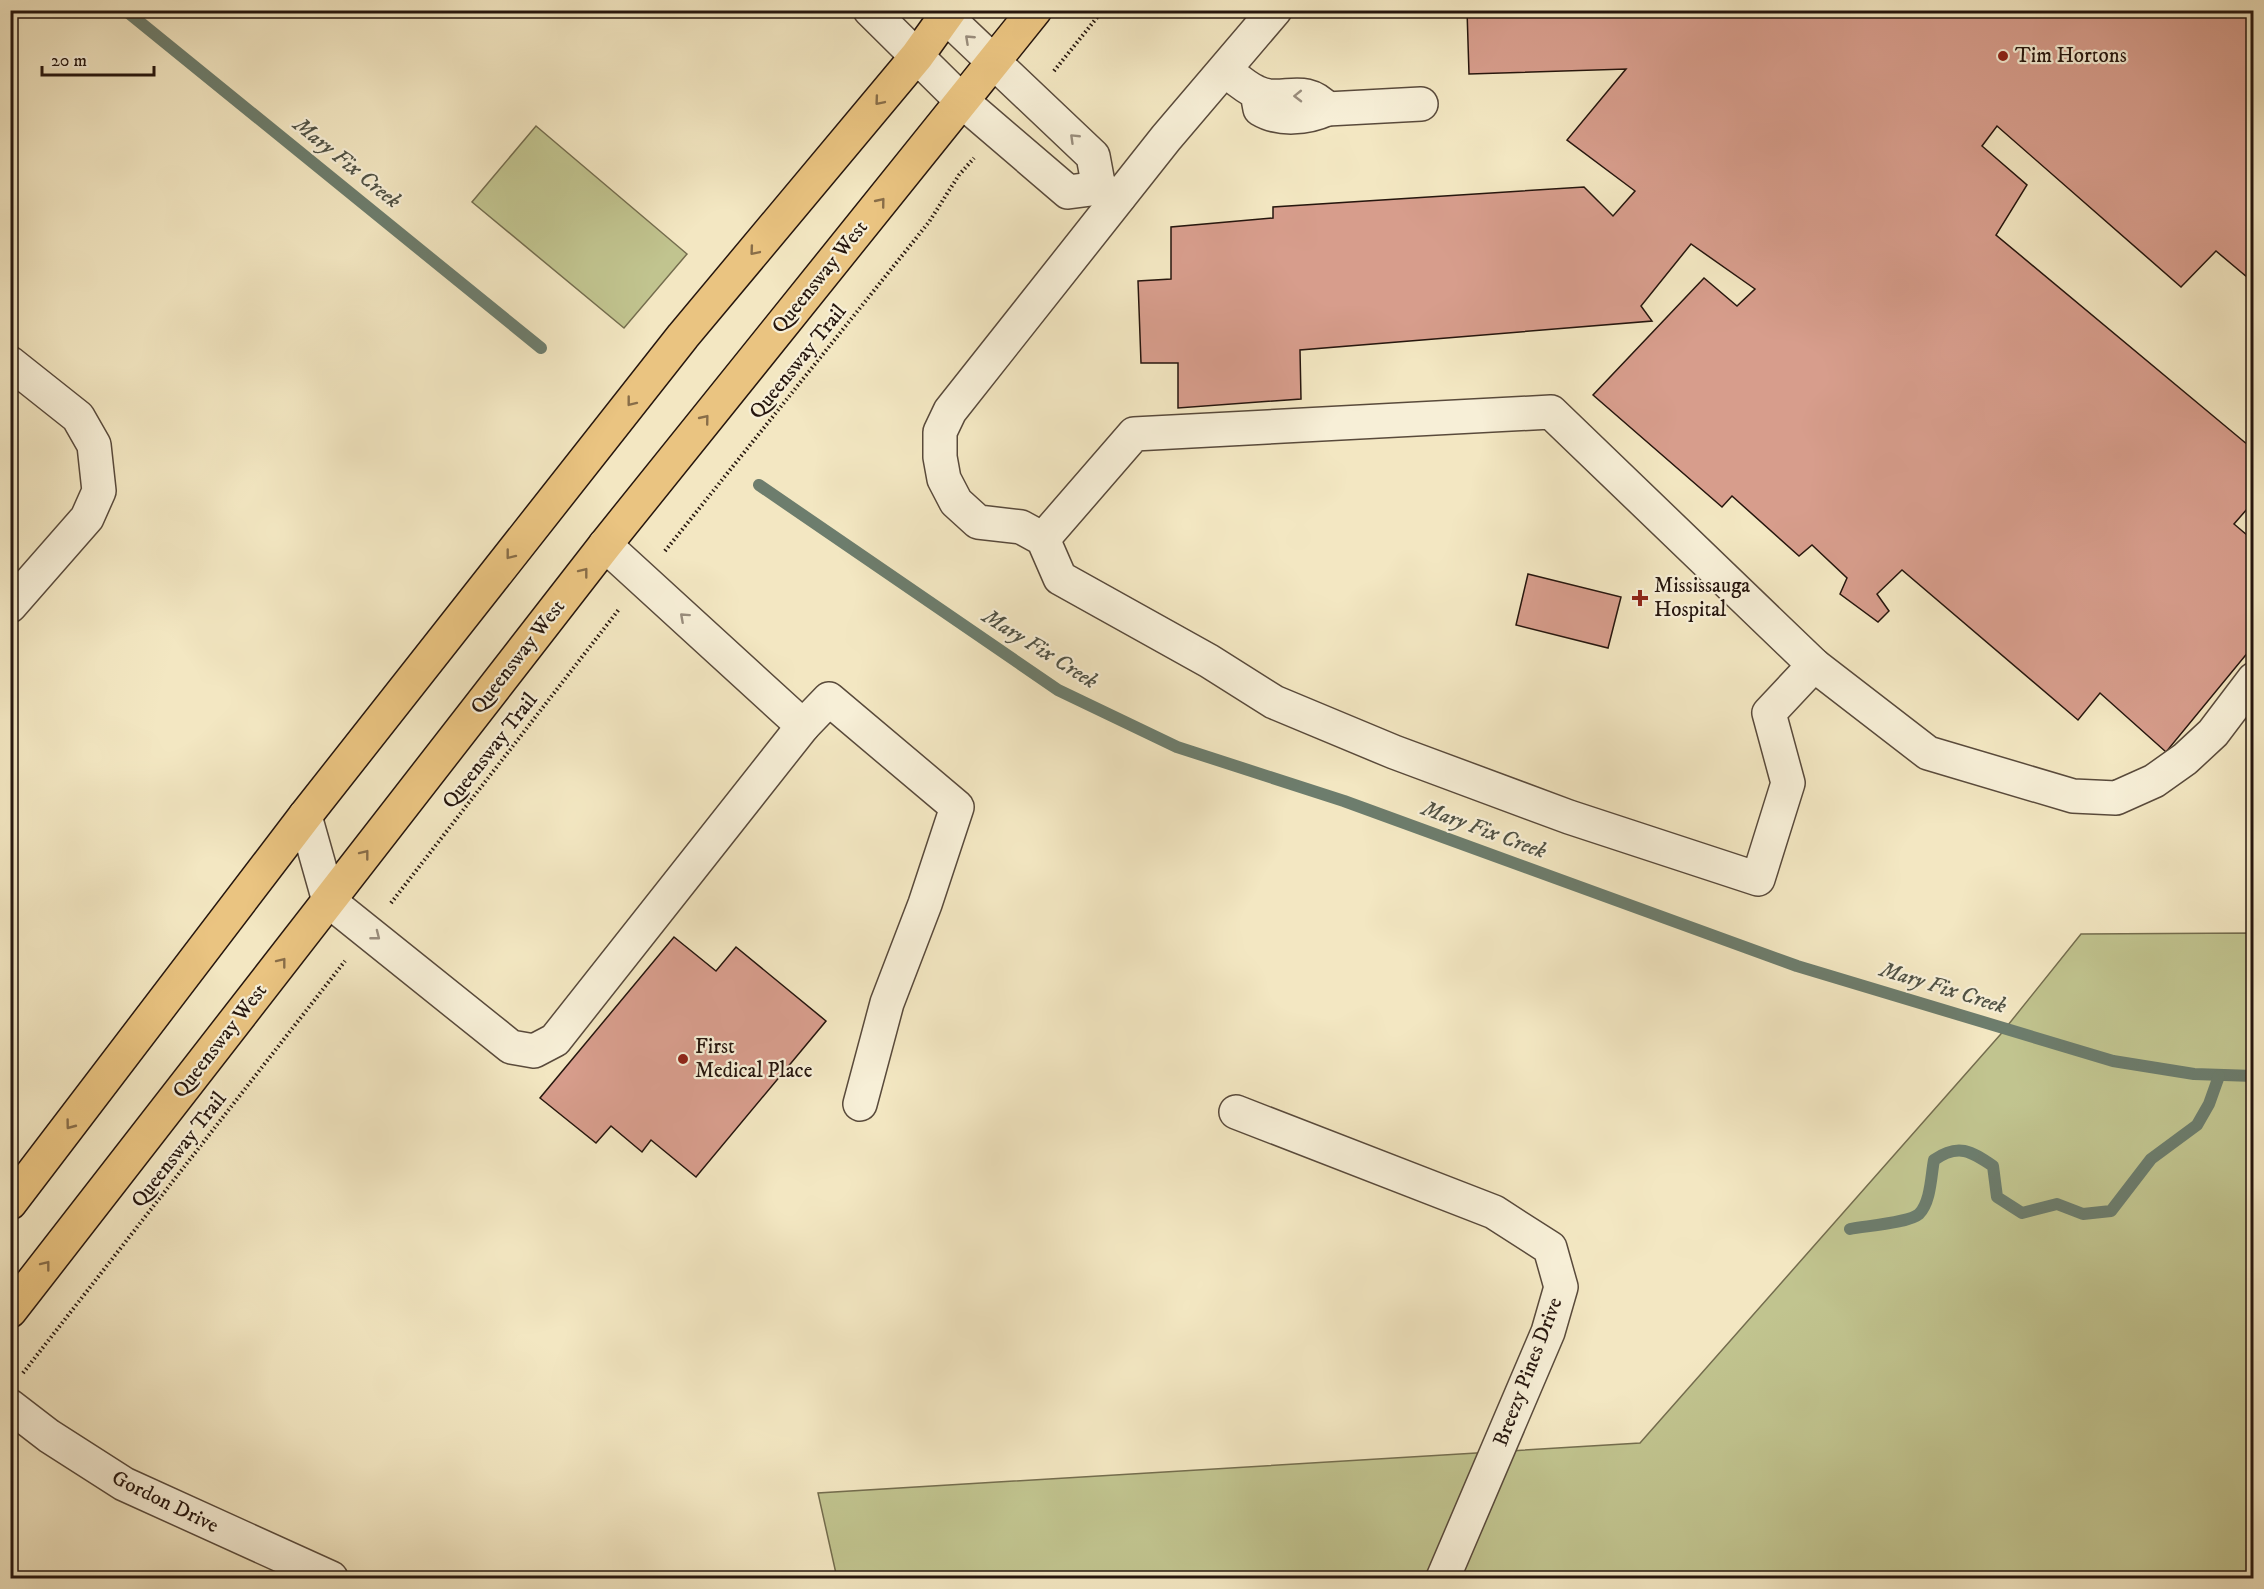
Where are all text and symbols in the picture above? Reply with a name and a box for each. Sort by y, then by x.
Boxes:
one-way arrow [966,35,976,46]
scale bar [42,39,154,77]
place label: Tim Hortons [2015,43,2127,69]
marker: Tim Hortons [1996,49,2010,63]
text: 20 m [51,50,87,72]
one-way arrow [1294,89,1303,102]
one-way arrow [875,94,886,105]
water label: Mary Fix Creek [286,110,407,215]
one-way arrow [1071,135,1082,146]
one-way arrow [874,198,885,209]
street label: Queensway West [766,215,874,339]
one-way arrow [750,244,761,255]
street label: Queensway Trail [744,299,853,425]
one-way arrow [628,395,639,406]
one-way arrow [698,415,709,426]
one-way arrow [507,548,518,559]
one-way arrow [576,567,587,578]
place label: Mississauga Hospital [1654,573,1750,623]
marker: Mississauga Hospital [1631,589,1649,607]
street label: Queensway West [465,594,571,720]
water label: Mary Fix Creek [976,602,1103,695]
one-way arrow [680,613,691,624]
street label: Queensway Trail [437,687,544,814]
water label: Mary Fix Creek [1416,794,1551,865]
one-way arrow [358,850,369,861]
one-way arrow [369,929,380,940]
water label: Mary Fix Creek [1875,955,2010,1020]
one-way arrow [274,958,285,969]
street label: Queensway West [167,978,273,1104]
place label: First Medical Place [695,1034,813,1084]
marker: First Medical Place [676,1052,690,1066]
street label: Queensway Trail [126,1086,233,1213]
one-way arrow [66,1119,77,1130]
one-way arrow [39,1261,50,1272]
street label: Breezy Pines Drive [1488,1294,1568,1450]
street label: Gordon Drive [107,1465,223,1539]

